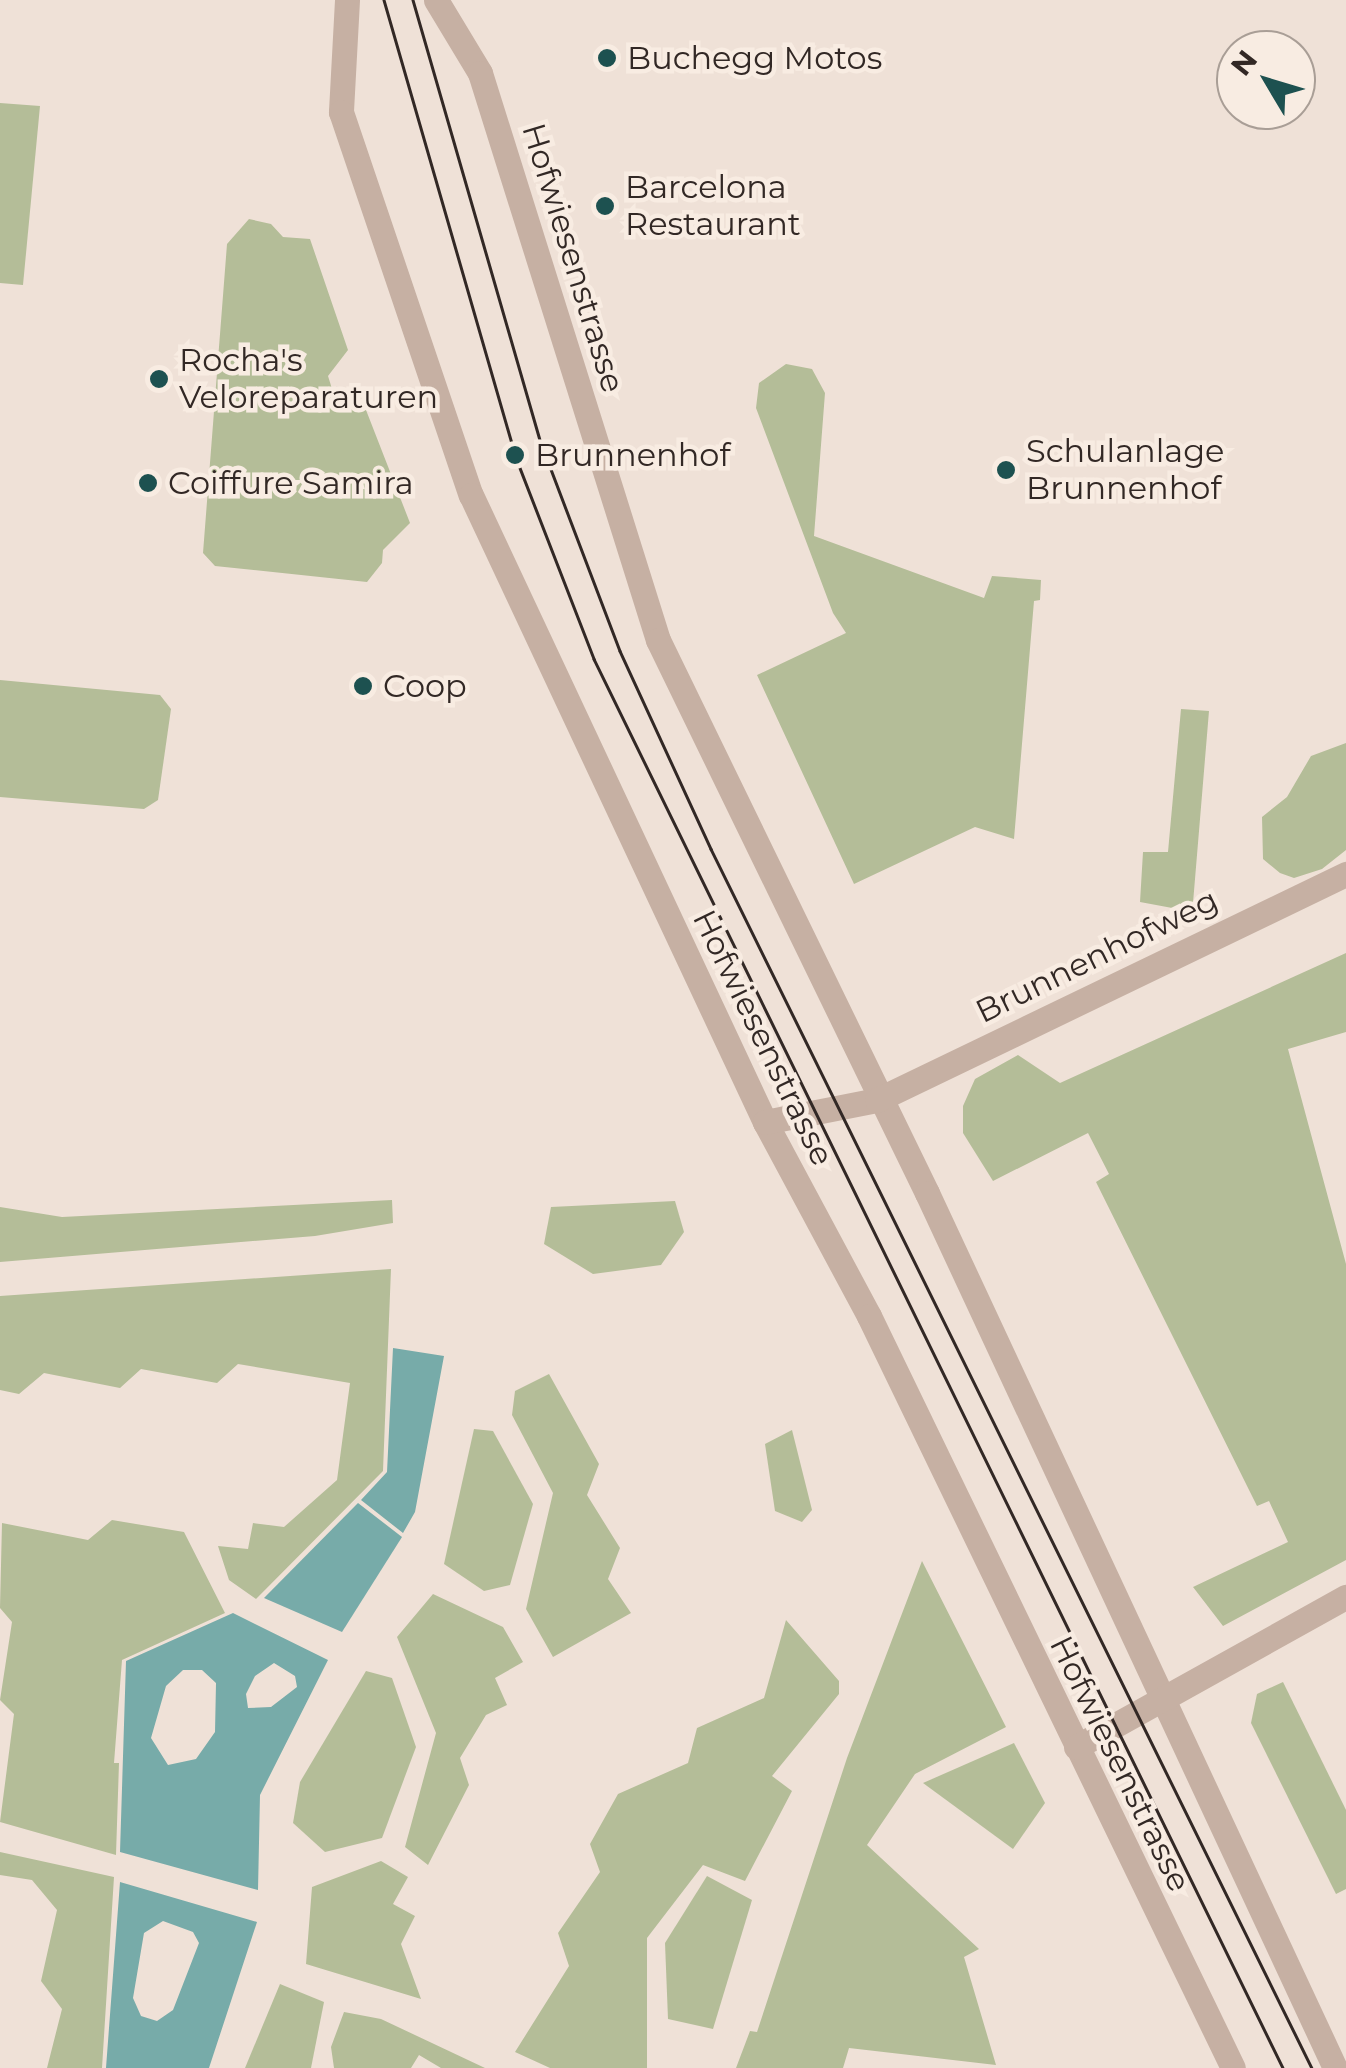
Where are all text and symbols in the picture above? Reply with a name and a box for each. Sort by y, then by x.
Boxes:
north arrow [1216,30,1316,130]
place label: Buchegg Motos [627,39,882,77]
text: N [1224,43,1264,82]
marker: Buchegg Motos [596,47,618,69]
street label: Hofwiesenstrasse [514,119,632,397]
place label: Barcelona Restaurant [625,169,801,244]
marker: Barcelona Restaurant [594,195,616,217]
place label: Rocha's Veloreparaturen [179,342,438,417]
marker: Rocha's Veloreparaturen [148,368,170,390]
place label: Schulanlage Brunnenhof [1026,433,1224,508]
place label: Brunnenhof [535,436,730,474]
marker: Brunnenhof [504,444,526,466]
marker: Schulanlage Brunnenhof [995,459,1017,481]
place label: Coiffure Samira [168,464,414,502]
marker: Coiffure Samira [137,472,159,494]
place label: Coop [383,667,467,705]
marker: Coop [352,675,374,697]
street label: Brunnenhofweg [970,881,1224,1031]
street label: Hofwiesenstrasse [684,904,842,1172]
street label: Hofwiesenstrasse [1041,1630,1199,1898]

